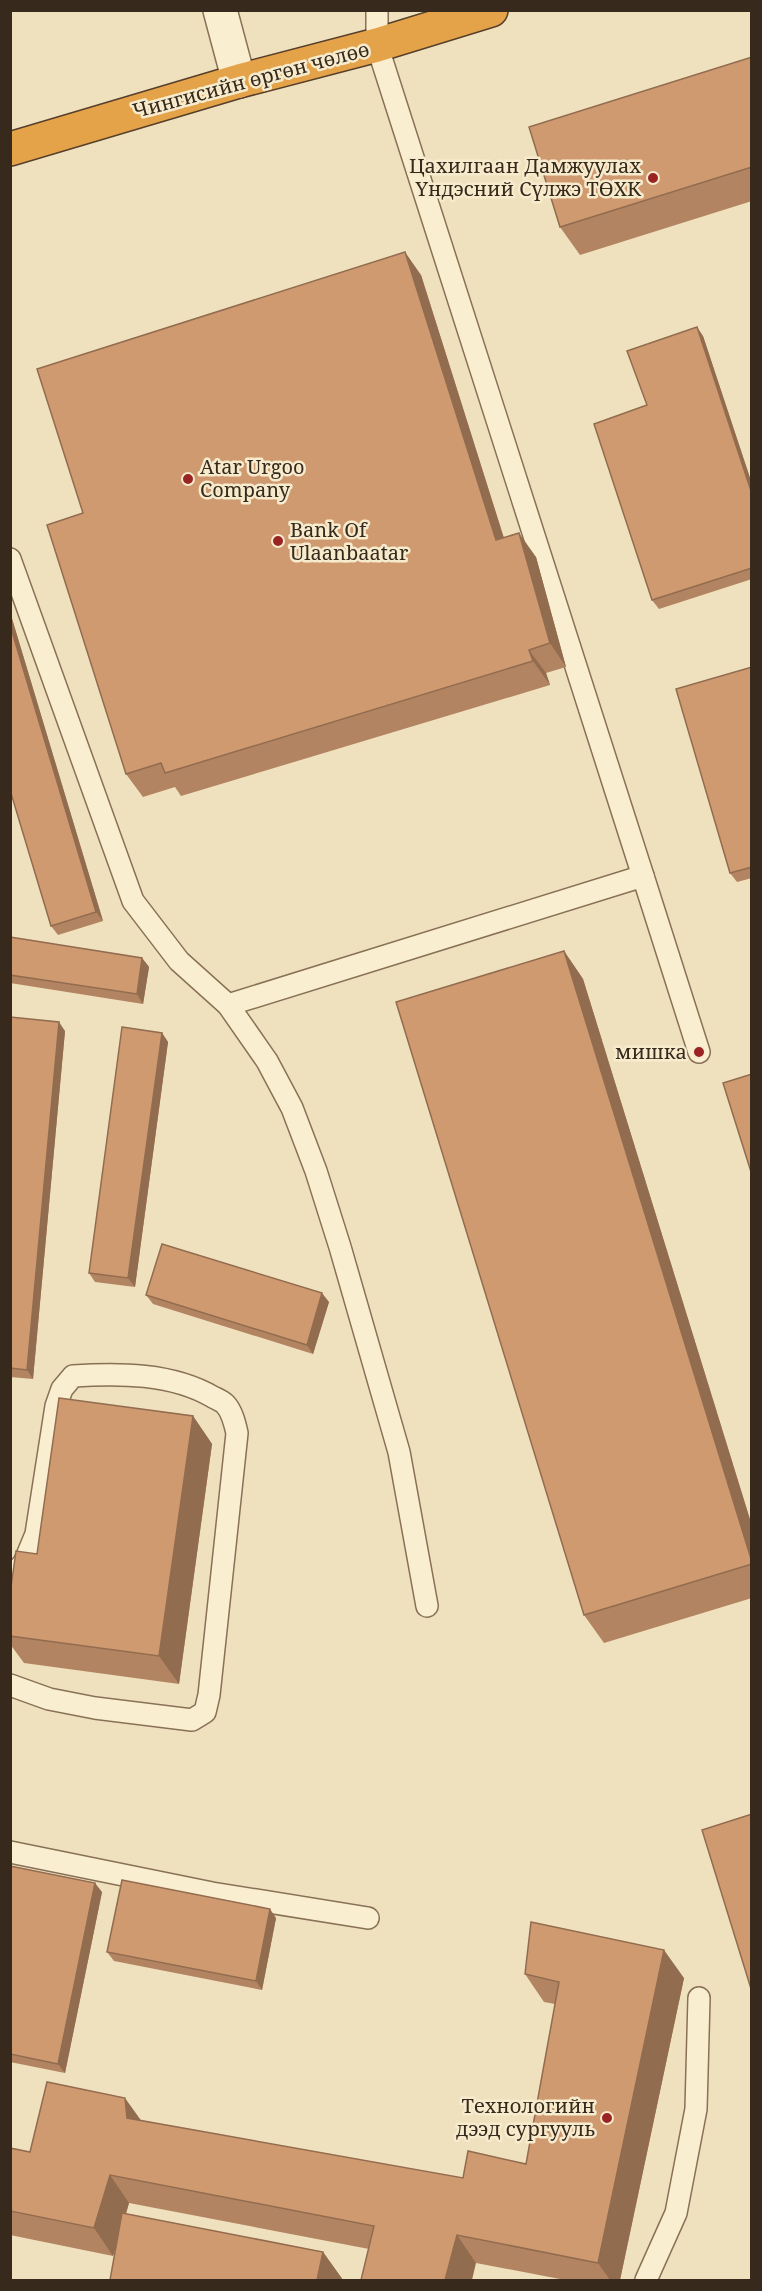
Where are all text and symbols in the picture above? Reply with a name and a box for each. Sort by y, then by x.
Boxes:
street label: Чингисийн өргөн чөлөө [130,35,372,124]
place label: Цахилгаан Дамжуулах Үндэсний Сүлжэ ТӨХК [409,152,642,202]
marker: Цахилгаан Дамжуулах Үндэсний Сүлжэ ТӨХК [646,171,660,185]
place label: Atar Urgoo Company [200,453,305,503]
marker: Atar Urgoo Company [181,472,195,486]
place label: Bank Of Ulaanbaatar [290,516,409,566]
marker: Bank Of Ulaanbaatar [271,534,285,548]
place label: мишка [615,1038,687,1065]
marker: мишка [692,1045,706,1059]
place label: Технологийн дээд сургууль [456,2092,595,2142]
marker: Технологийн дээд сургууль [600,2111,614,2125]

